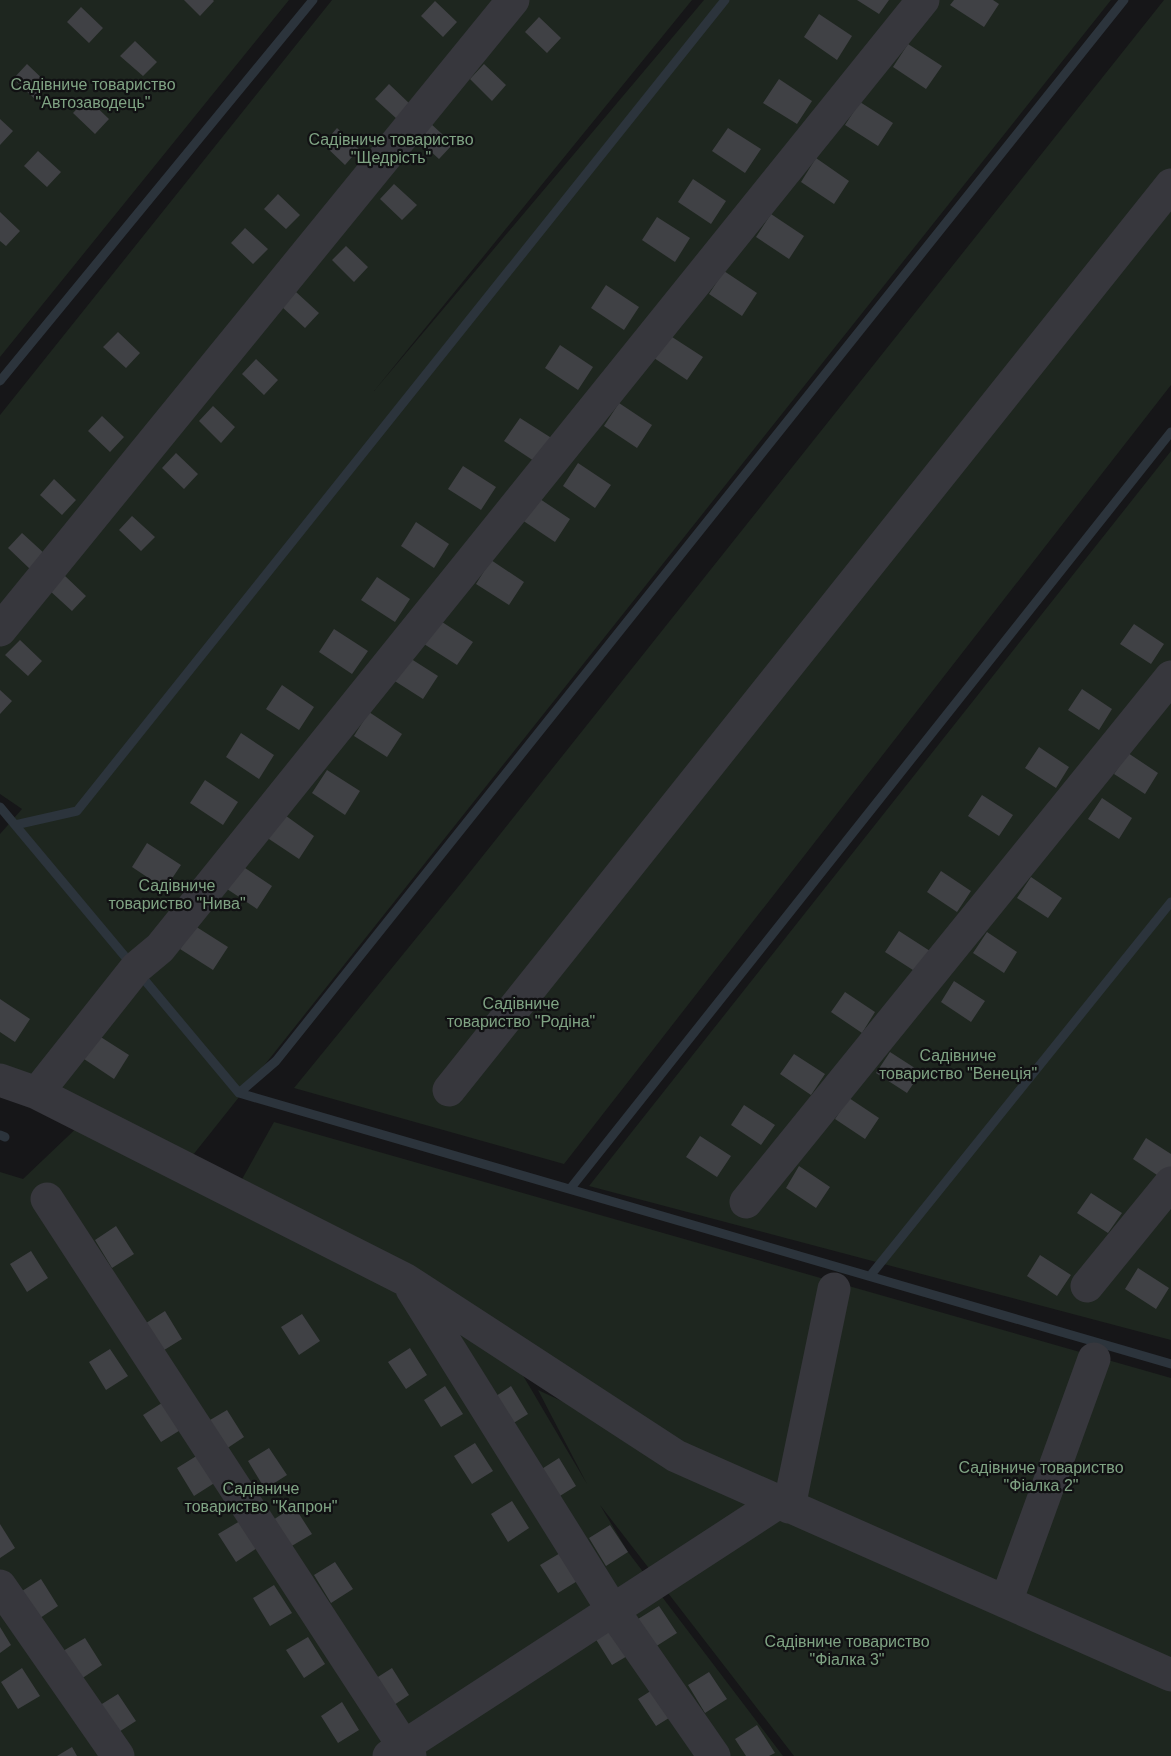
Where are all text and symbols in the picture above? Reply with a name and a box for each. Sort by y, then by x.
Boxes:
park label: Садівниче товариство "Автозаводець" [10,76,176,111]
park label: Садівниче товариство "Щедрість" [308,131,474,166]
park label: Садівниче товариство "Нива" [108,877,246,912]
park label: Садівниче товариство "Родіна" [447,995,595,1030]
park label: Садівниче товариство "Венеція" [879,1047,1037,1082]
park label: Садівниче товариство "Фіалка 2" [958,1459,1124,1494]
park label: Садівниче товариство "Капрон" [185,1480,337,1515]
park label: Садівниче товариство "Фіалка 3" [764,1633,930,1668]

